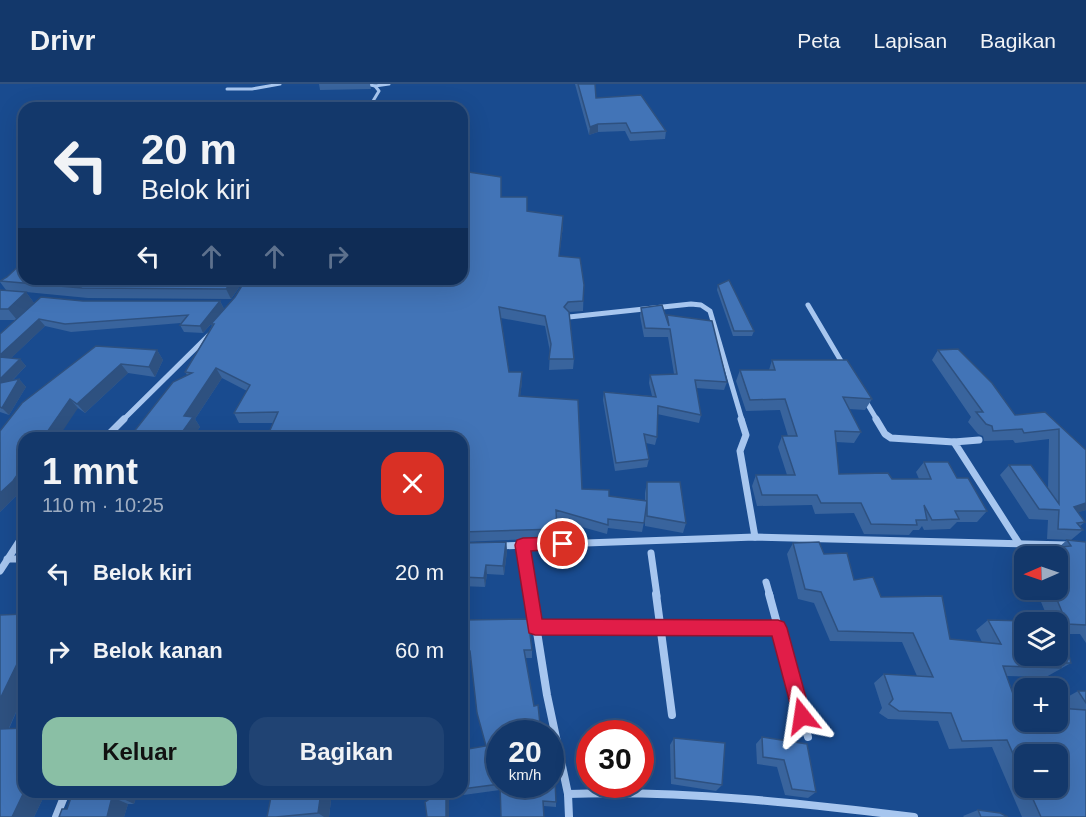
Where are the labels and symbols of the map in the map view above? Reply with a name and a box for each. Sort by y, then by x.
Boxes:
pin [537,518,588,569]
north arrow [1014,546,1068,600]
position arrow [770,684,834,748]
speed limit sign: 30 [576,720,654,798]

